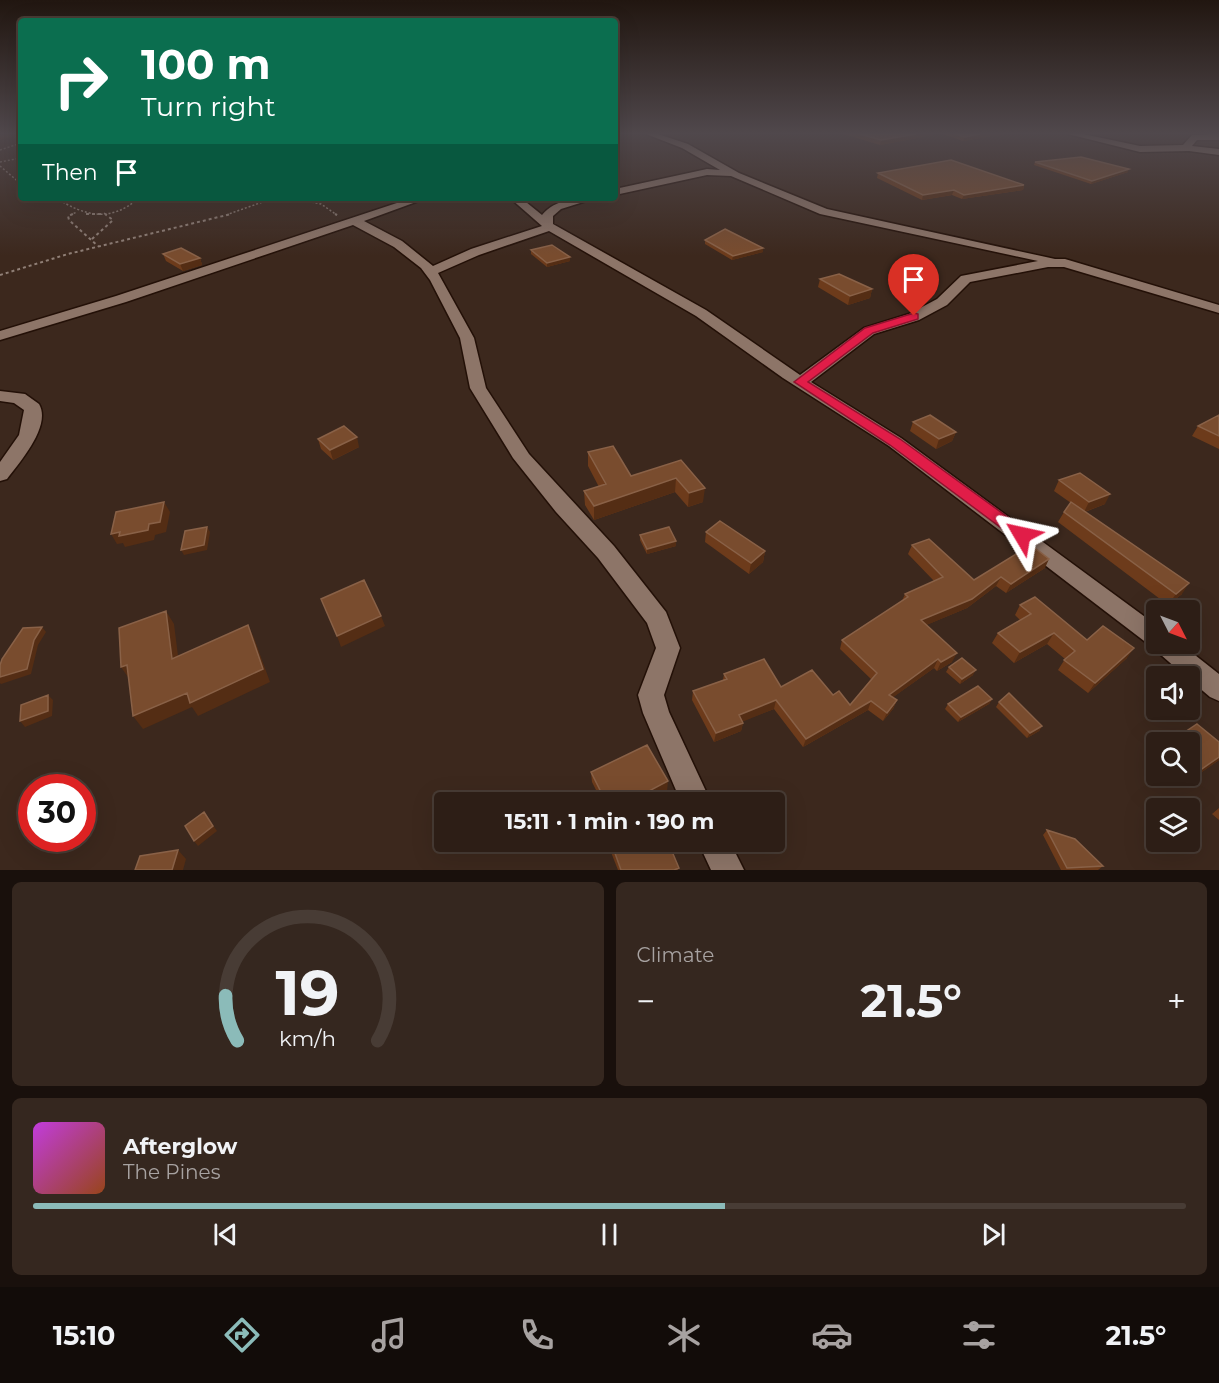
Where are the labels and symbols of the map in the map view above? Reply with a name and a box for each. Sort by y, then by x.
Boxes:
pin [888,254,939,316]
position arrow [990,503,1054,567]
north arrow [1146,600,1200,654]
speed limit sign: 30 [18,774,96,852]

